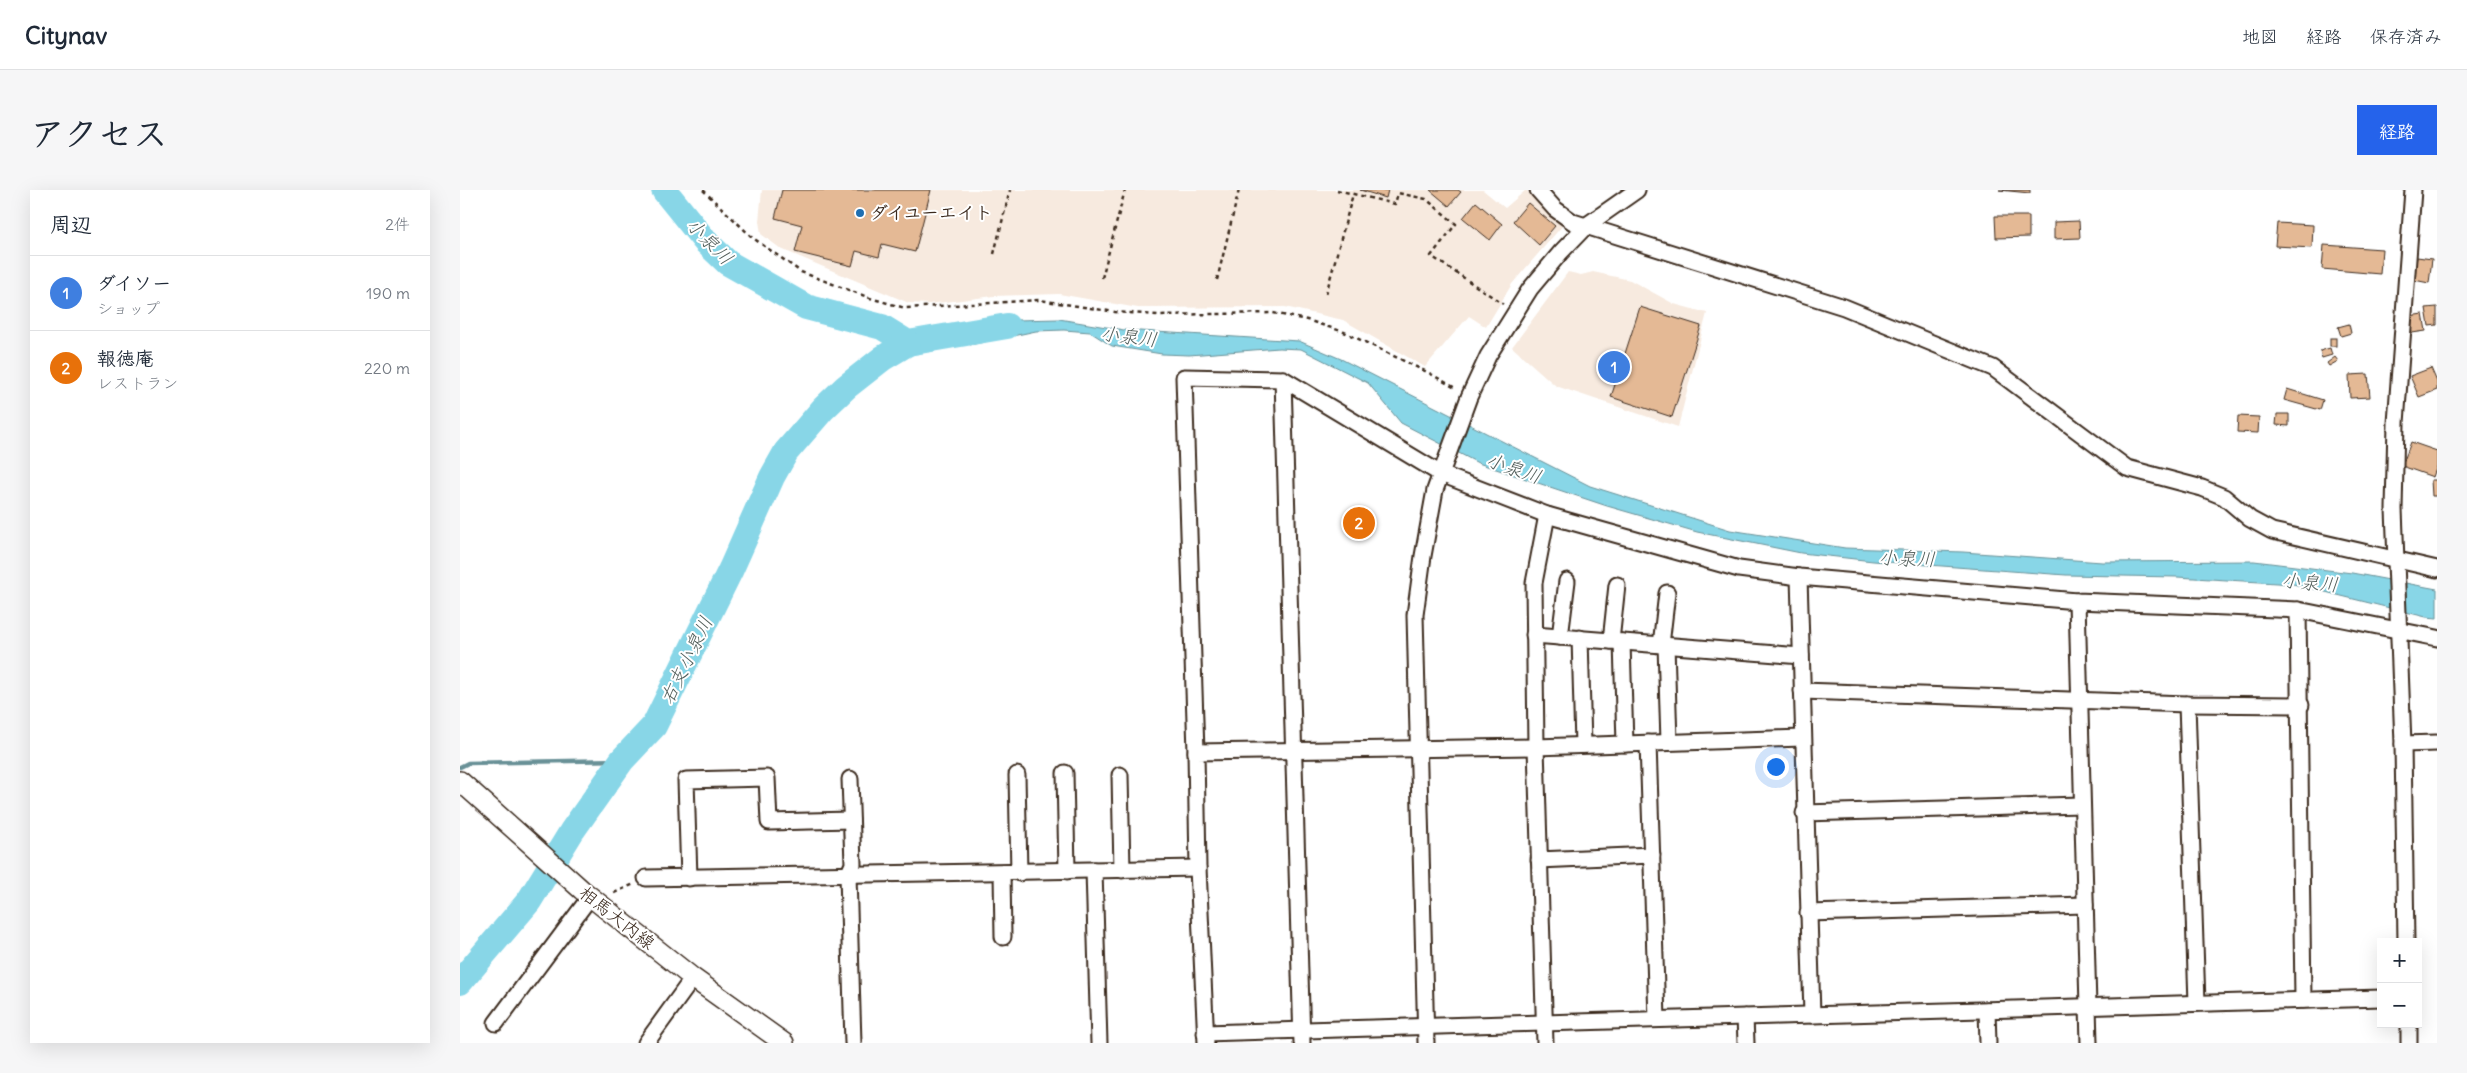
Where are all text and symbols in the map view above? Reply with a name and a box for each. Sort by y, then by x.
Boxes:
text: Citynav [25,20,107,50]
text: 地図 [2242,25,2278,48]
text: 経路 [2306,25,2342,48]
text: 保存済み [2370,25,2442,48]
button: 経路 [2357,105,2437,155]
text: アクセス [30,111,168,155]
place label: ダイユーエイト [870,201,993,224]
marker: ダイユーエイト [854,207,866,219]
text: 周辺 [50,211,92,238]
water label: 小泉川 [681,212,739,270]
text: 2件 [385,214,410,234]
text: ダイソー [97,271,171,295]
text: 1 [63,283,69,303]
text: 190 m [366,283,410,303]
text: ショップ [97,298,160,318]
water label: 小泉川 [1099,321,1159,351]
text: 報徳庵 [97,346,154,370]
pin: 1 [1598,348,1630,386]
text: 2 [62,358,70,378]
text: 220 m [364,358,410,378]
text: レストラン [97,373,178,393]
water label: 小泉川 [1483,447,1545,489]
pin: 2 [1343,504,1375,542]
water label: 小泉川 [1878,545,1936,571]
water label: 小泉川 [2281,568,2339,596]
water label: 右支小泉川 [654,612,718,708]
your location [1763,754,1789,780]
street label: 相馬大内線 [575,881,660,954]
map controls [2377,938,2422,1028]
button: + [2377,938,2422,983]
button: − [2377,983,2422,1028]

